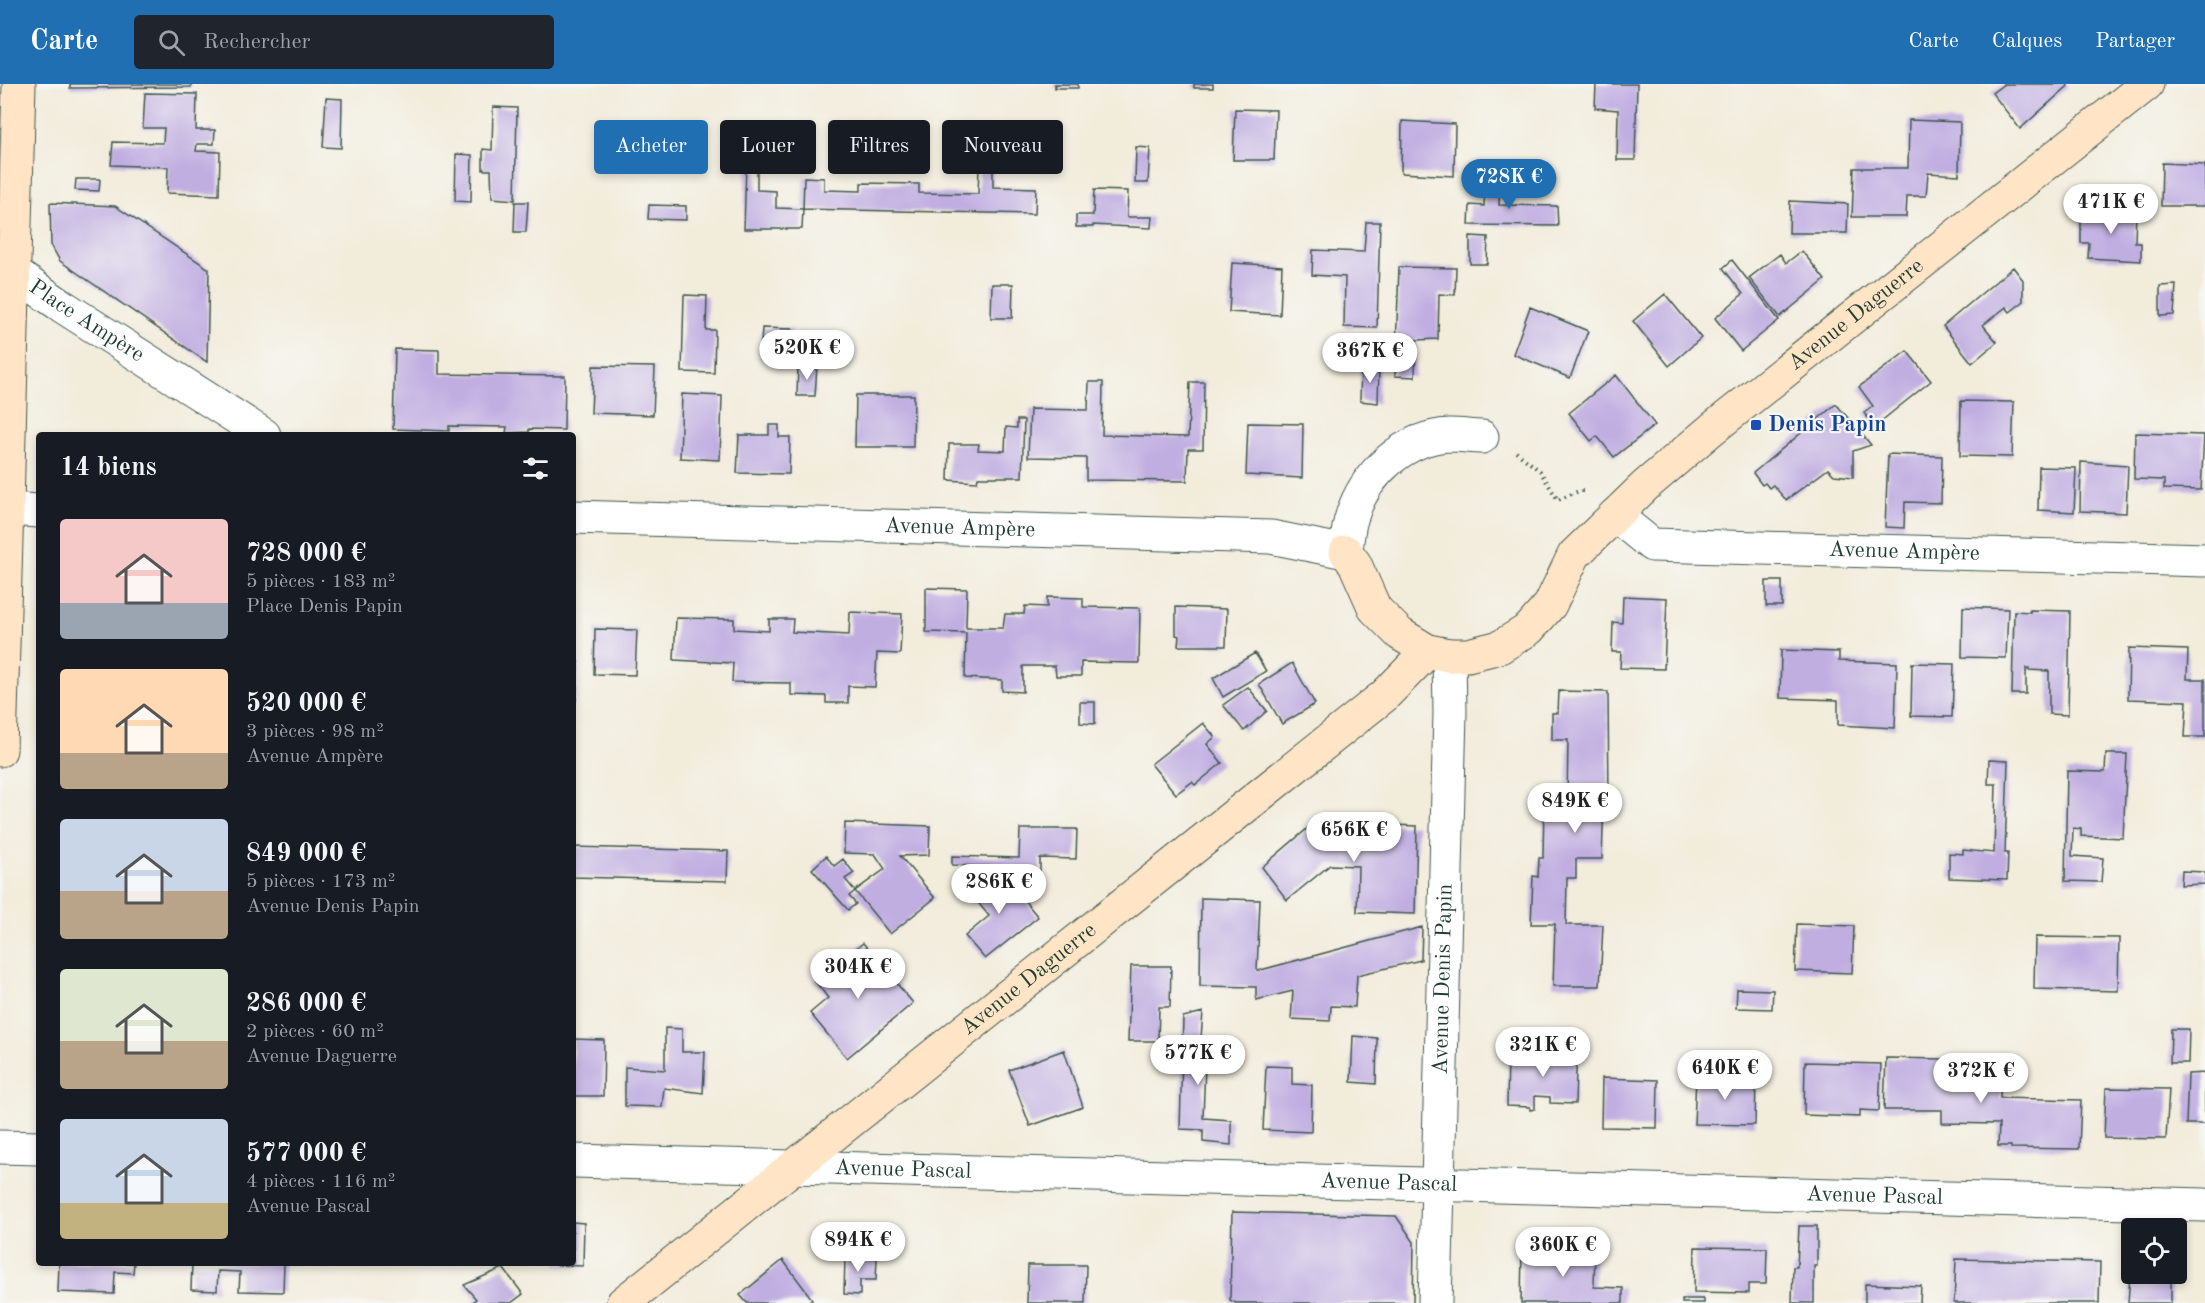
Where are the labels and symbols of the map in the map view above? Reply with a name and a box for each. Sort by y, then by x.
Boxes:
pin: 728K € [1460,159,1558,210]
pin: 471K € [2062,184,2160,235]
street label: Avenue Daguerre [1784,255,1928,375]
street label: Place Ampère [25,276,148,366]
pin: 520K € [758,330,856,381]
pin: 367K € [1321,333,1419,384]
place label: Denis Papin [1768,414,1886,436]
marker: Denis Papin [1749,418,1763,432]
street label: Avenue Ampère [884,515,1036,541]
street label: Avenue Ampère [1828,539,1980,565]
pin: 849K € [1526,783,1624,834]
pin: 656K € [1305,812,1403,863]
pin: 286K € [950,864,1048,915]
street label: Avenue Denis Papin [1430,883,1457,1075]
street label: Avenue Daguerre [957,919,1101,1040]
pin: 304K € [809,949,907,1000]
pin: 321K € [1494,1027,1592,1078]
pin: 577K € [1149,1035,1247,1086]
pin: 640K € [1676,1050,1774,1101]
pin: 372K € [1932,1053,2030,1104]
street label: Avenue Pascal [834,1157,972,1183]
street label: Avenue Pascal [1320,1170,1457,1196]
street label: Avenue Pascal [1806,1183,1943,1209]
pin: 894K € [809,1222,907,1273]
pin: 360K € [1514,1227,1612,1278]

